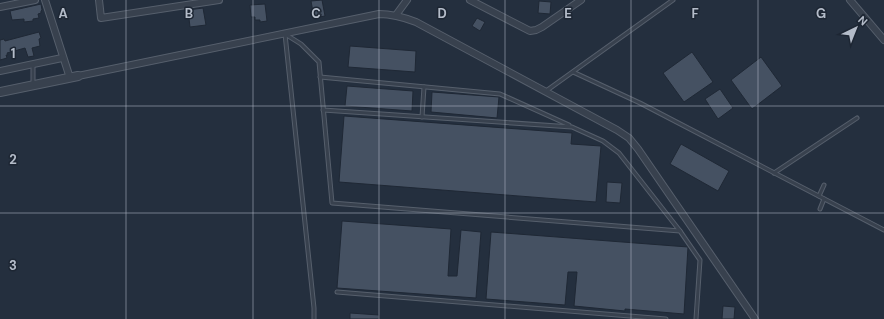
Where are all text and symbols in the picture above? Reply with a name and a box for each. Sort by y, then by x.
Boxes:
text: A [58,5,68,22]
text: B [185,5,193,22]
text: C [311,5,321,22]
text: D [437,5,447,22]
text: E [564,5,572,22]
text: F [691,5,699,22]
text: G [816,5,826,22]
north arrow [836,8,876,48]
text: N [855,13,871,29]
text: 1 [11,45,15,62]
text: 2 [9,151,17,168]
text: 3 [9,257,17,274]

